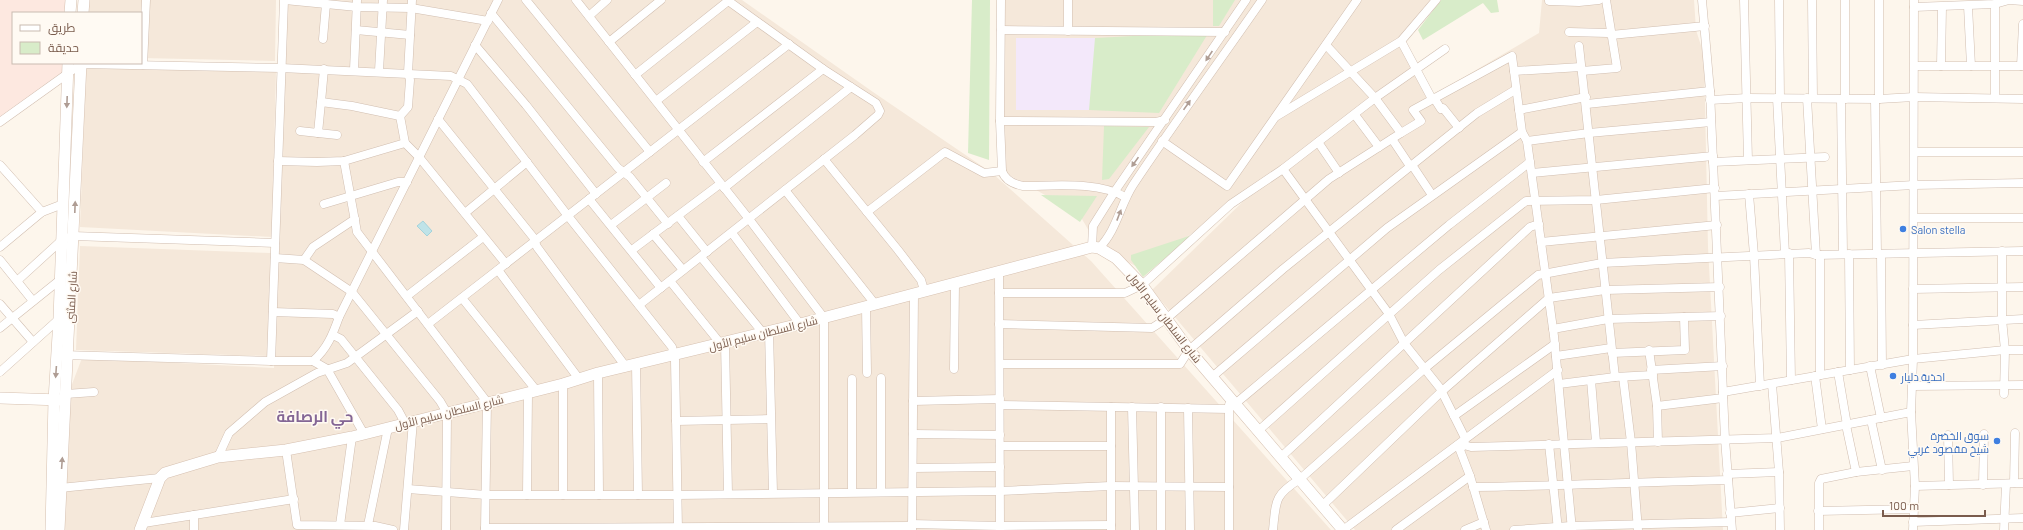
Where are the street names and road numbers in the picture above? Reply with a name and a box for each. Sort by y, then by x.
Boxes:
street label: شارع السلطان سليم الأول [1124,269,1205,366]
street label: شارع المثنى [63,271,81,324]
street label: شارع السلطان سليم الأول [707,313,819,355]
street label: شارع السلطان سليم الأول [393,392,505,434]

